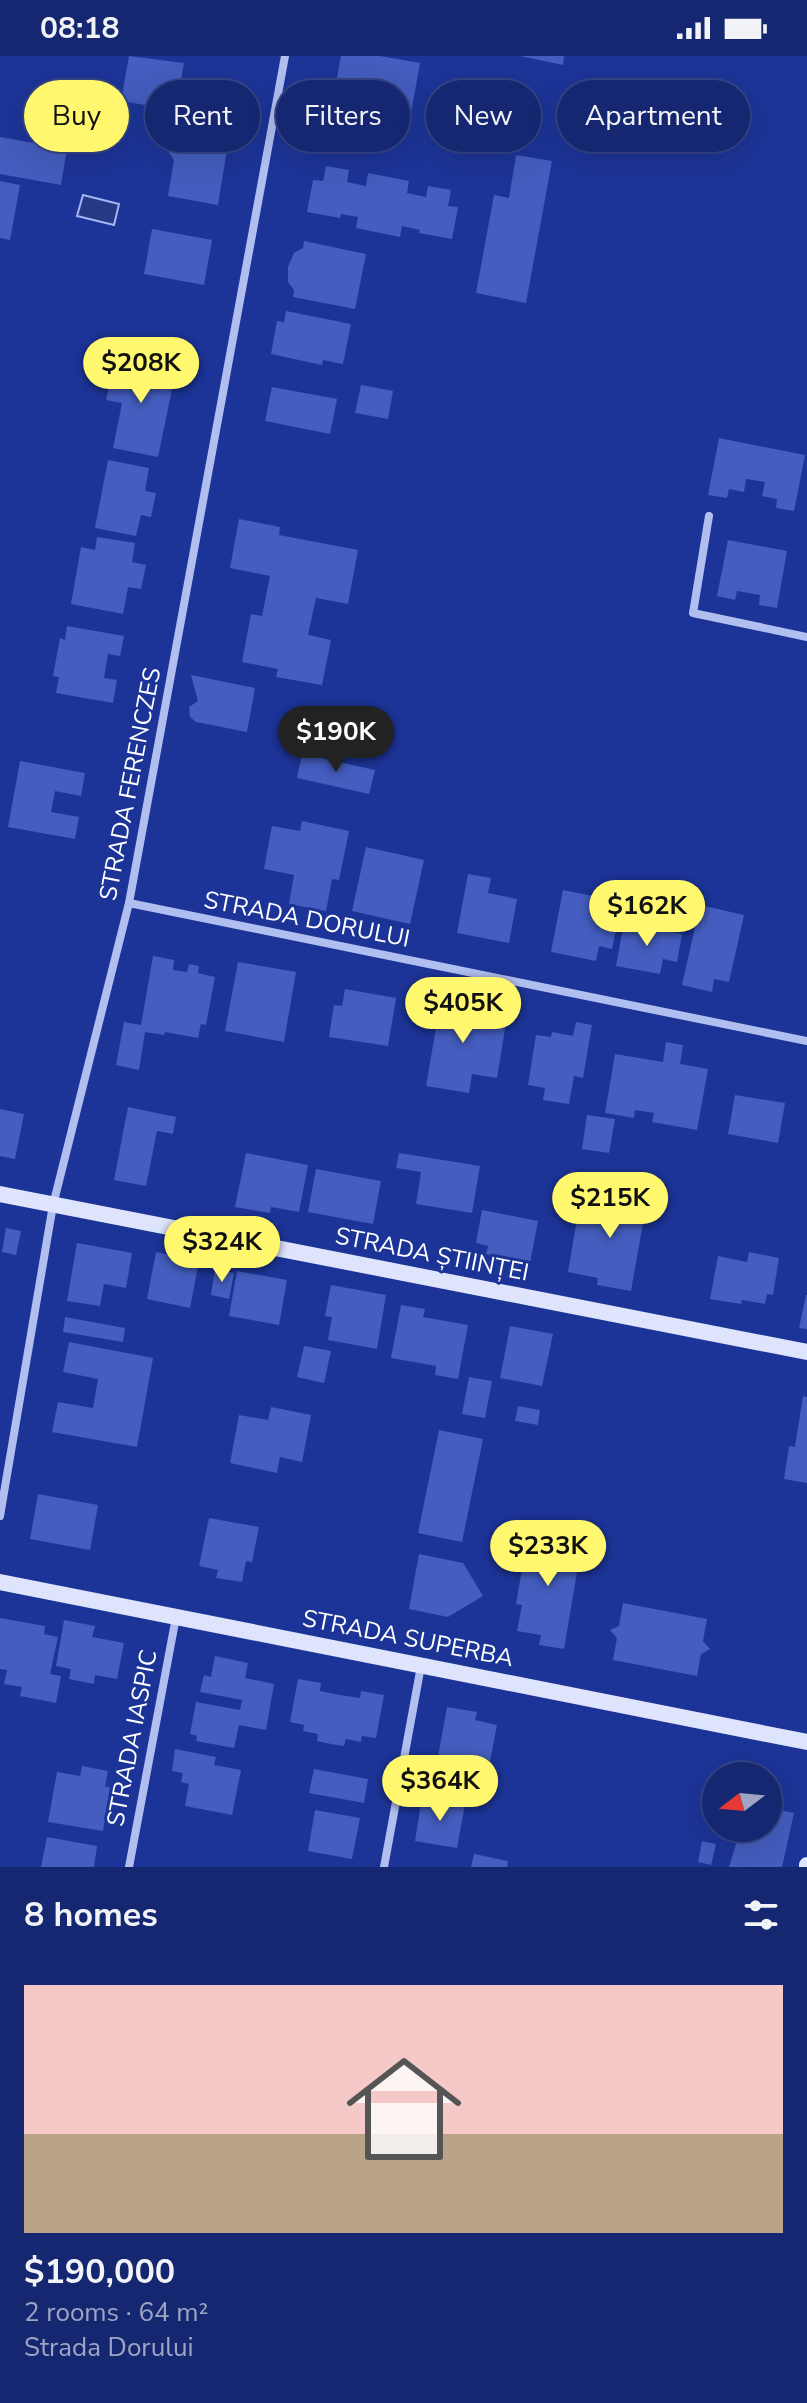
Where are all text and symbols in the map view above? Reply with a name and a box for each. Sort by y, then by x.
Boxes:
text: 08:18 [40,8,119,49]
chip: Buy [24,80,129,152]
chip: Rent [145,80,260,152]
chip: Filters [276,80,410,152]
chip: New [426,80,541,152]
chip: Apartment [557,80,750,152]
pin: $208K [85,337,197,405]
text: $208K [101,345,181,380]
street label: STRADA FERENCZES [92,665,168,903]
pin: $190K [280,706,392,774]
text: $190K [296,714,376,749]
pin: $162K [591,880,703,948]
street label: STRADA DORULUI [201,883,413,955]
text: $162K [607,888,687,923]
pin: $405K [407,977,519,1045]
text: $405K [423,985,503,1020]
pin: $215K [554,1172,666,1240]
text: $215K [570,1180,650,1215]
pin: $324K [166,1216,278,1284]
street label: STRADA ȘTIINȚEI [332,1220,532,1288]
text: $324K [182,1224,262,1259]
pin: $233K [492,1520,604,1588]
text: $233K [508,1528,588,1563]
street label: STRADA SUPERBA [300,1602,517,1674]
street label: STRADA IASPIC [99,1647,165,1829]
pin: $364K [384,1755,496,1823]
north arrow [702,1762,782,1842]
map controls [702,1762,782,1842]
text: $364K [400,1763,480,1798]
text: 8 homes [24,1892,158,1938]
icon: filters [739,1893,783,1937]
icon: home [332,2037,476,2181]
text: $190,000 [24,2249,175,2295]
text: 2 rooms · 64 m² [24,2295,208,2330]
text: Strada Dorului [24,2330,194,2365]

